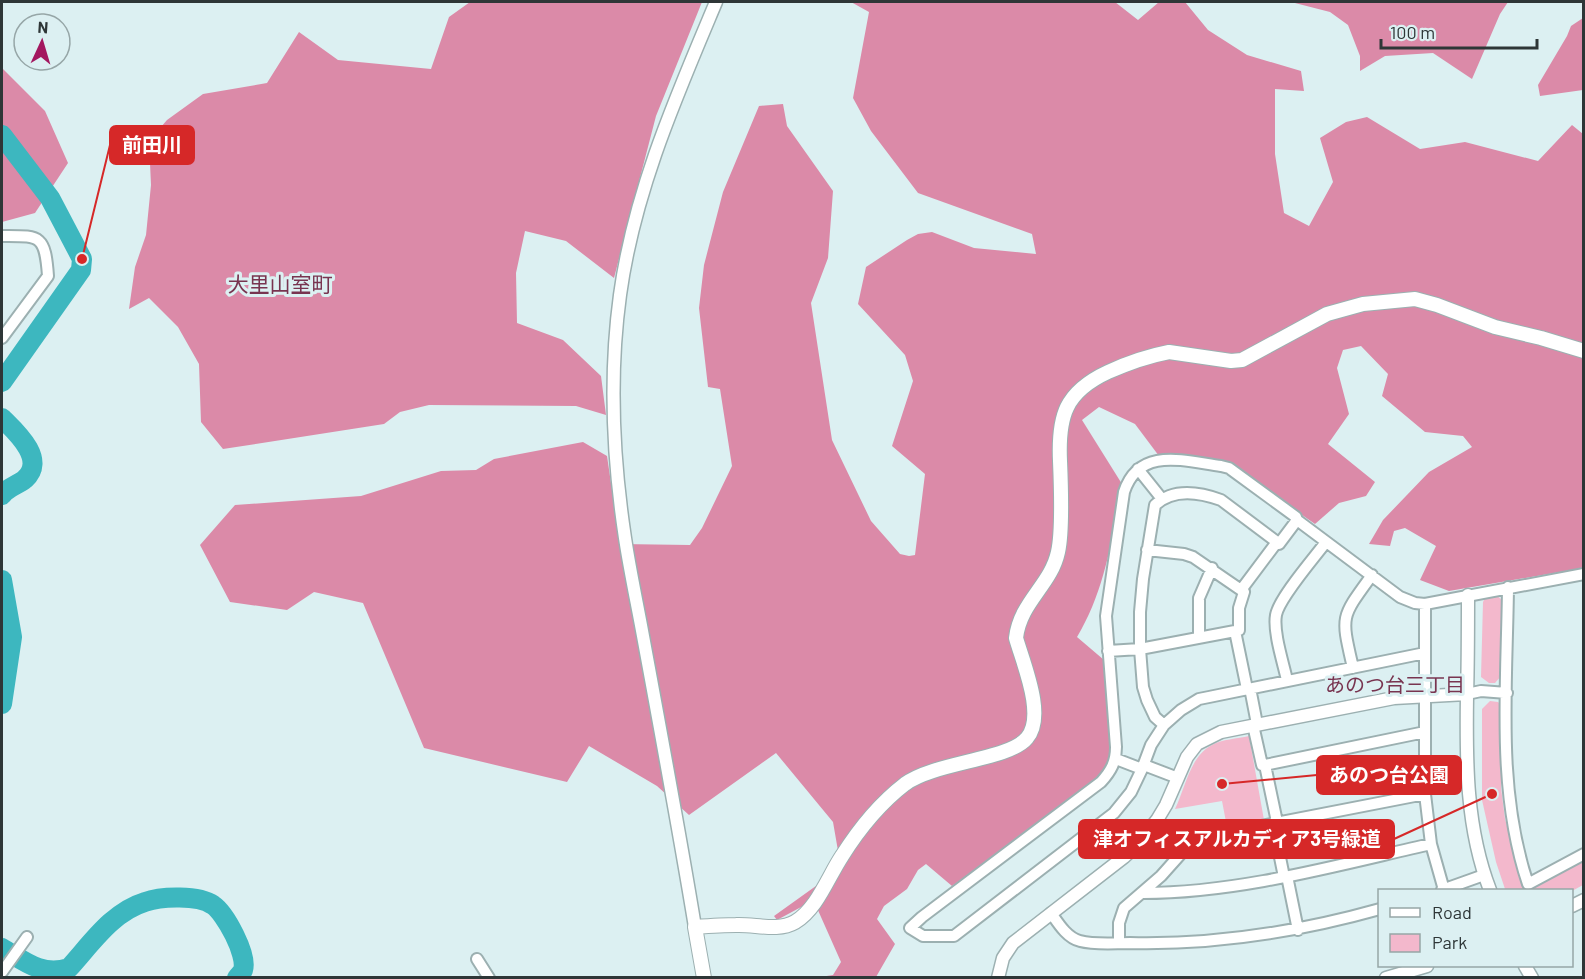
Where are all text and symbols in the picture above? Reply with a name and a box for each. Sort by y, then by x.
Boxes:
north arrow [12,12,72,72]
scale bar [1381,12,1537,50]
text: N [37,17,49,36]
text: 100 m [1390,21,1435,43]
callout: 前田川 [110,126,194,164]
text: 前田川 [122,132,182,156]
district label: 大里山室町 [228,271,333,296]
district label: あのつ台三丁目 [1325,672,1465,696]
callout: あのつ台公園 [1317,756,1461,794]
text: あのつ台公園 [1329,762,1449,786]
callout: 津オフィスアルカディア3号緑道 [1079,820,1394,858]
text: 津オフィスアルカディア3号緑道 [1093,826,1381,850]
legend [1378,889,1573,967]
text: Road [1432,901,1472,923]
text: Park [1432,931,1467,953]

